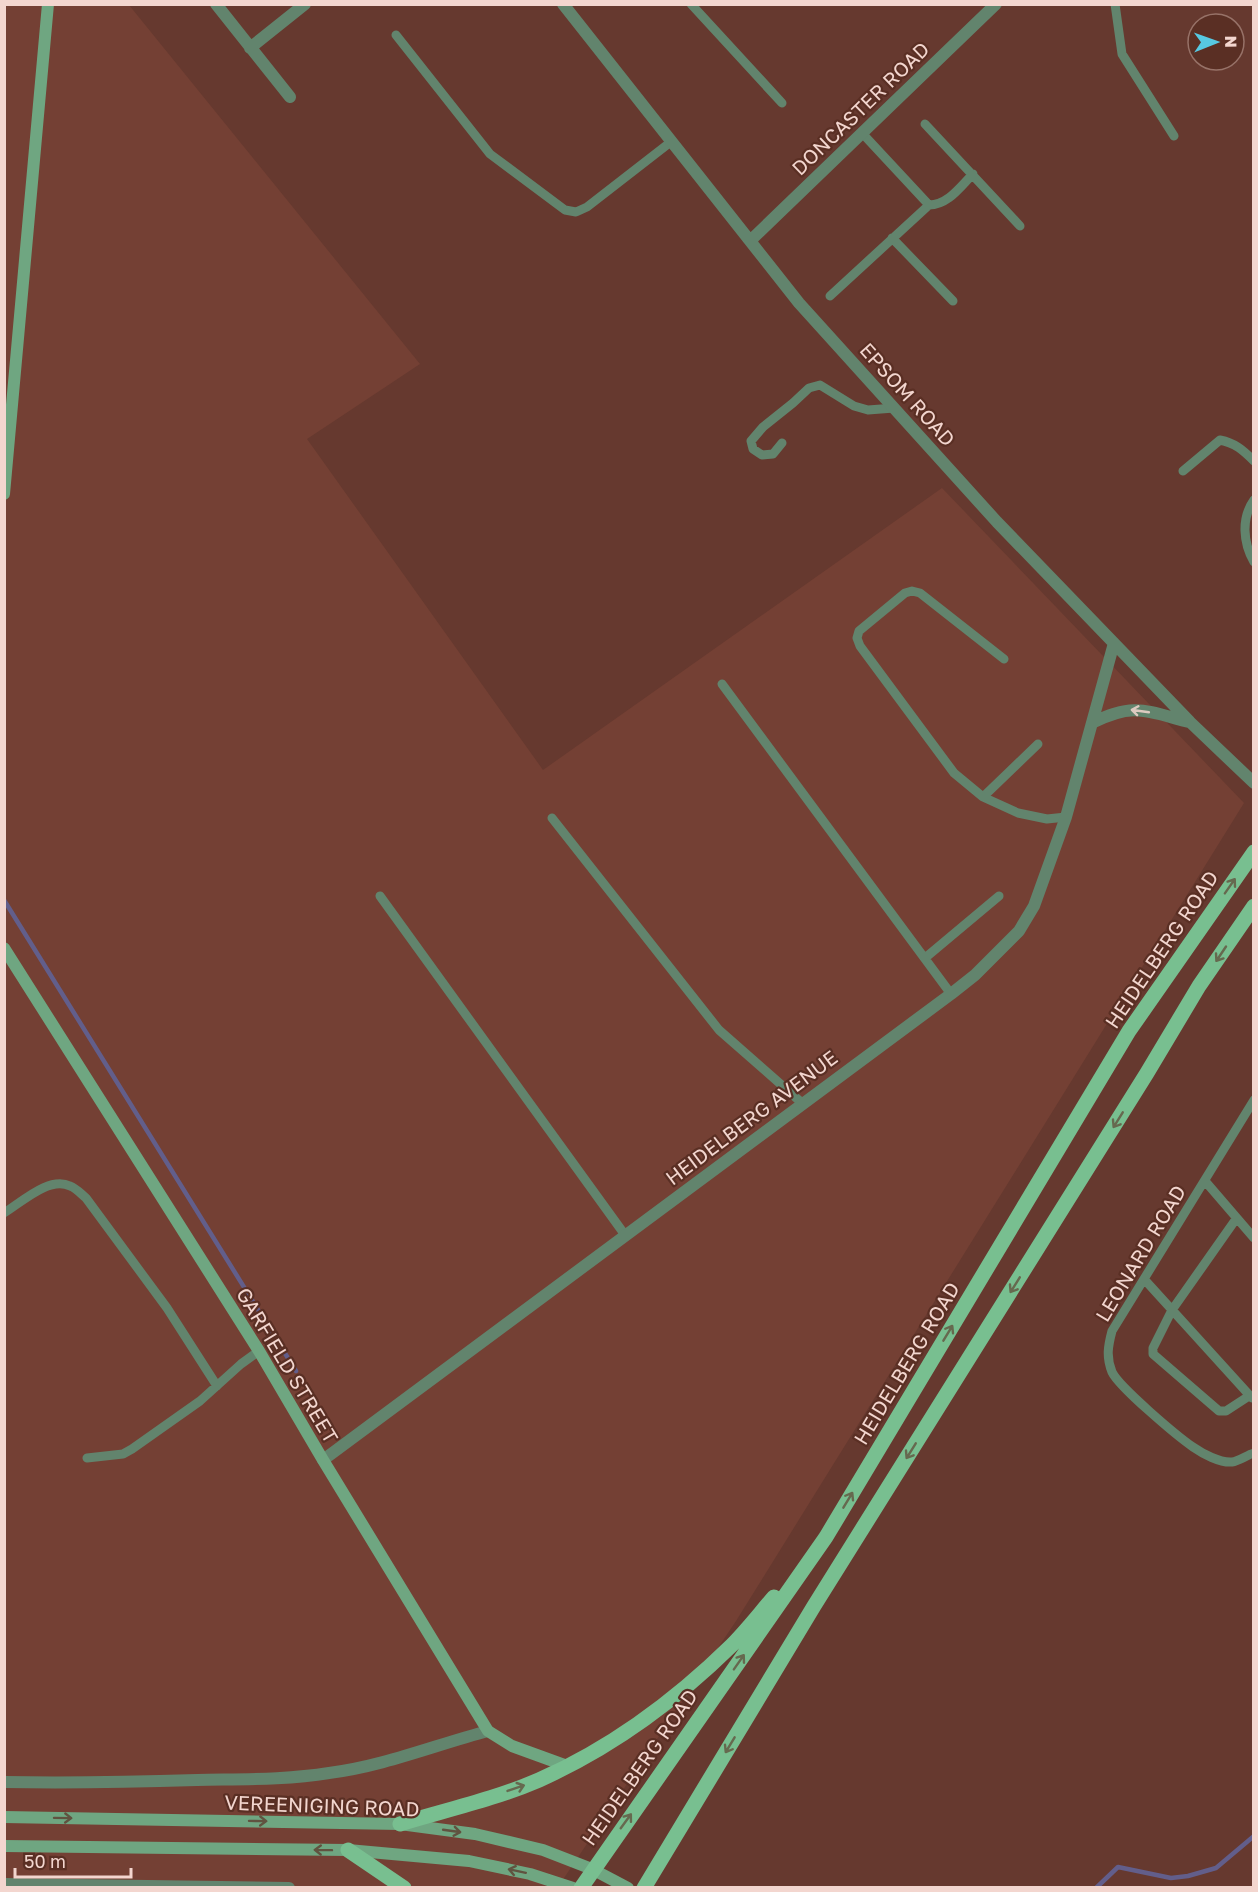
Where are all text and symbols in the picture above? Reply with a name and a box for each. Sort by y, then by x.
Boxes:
north arrow [1186,12,1246,72]
text: N [1221,35,1241,48]
street label: DONCASTER ROAD [786,36,934,180]
street label: EPSOM ROAD [855,337,961,451]
one-way arrow [1131,705,1151,716]
street label: HEIDELBERG ROAD [1099,866,1223,1032]
one-way arrow [1224,878,1236,894]
one-way arrow [1215,946,1227,962]
street label: HEIDELBERG AVENUE [660,1045,842,1189]
one-way arrow [1112,1111,1124,1128]
street label: LEONARD ROAD [1090,1180,1190,1326]
one-way arrow [1008,1276,1020,1293]
street label: HEIDELBERG ROAD [848,1278,964,1448]
street label: GARFIELD STREET [232,1283,344,1447]
one-way arrow [943,1325,955,1342]
one-way arrow [905,1442,917,1458]
one-way arrow [842,1492,854,1509]
one-way arrow [733,1654,745,1671]
street label: HEIDELBERG ROAD [576,1684,702,1850]
one-way arrow [724,1736,736,1753]
one-way arrow [506,1781,525,1792]
street label: VEREENIGING ROAD [224,1790,420,1820]
one-way arrow [52,1812,72,1824]
one-way arrow [620,1814,632,1830]
one-way arrow [247,1815,267,1827]
one-way arrow [442,1825,462,1836]
scale bar [15,1841,130,1879]
one-way arrow [314,1844,334,1855]
text: 50 m [24,1850,66,1872]
one-way arrow [508,1865,527,1876]

